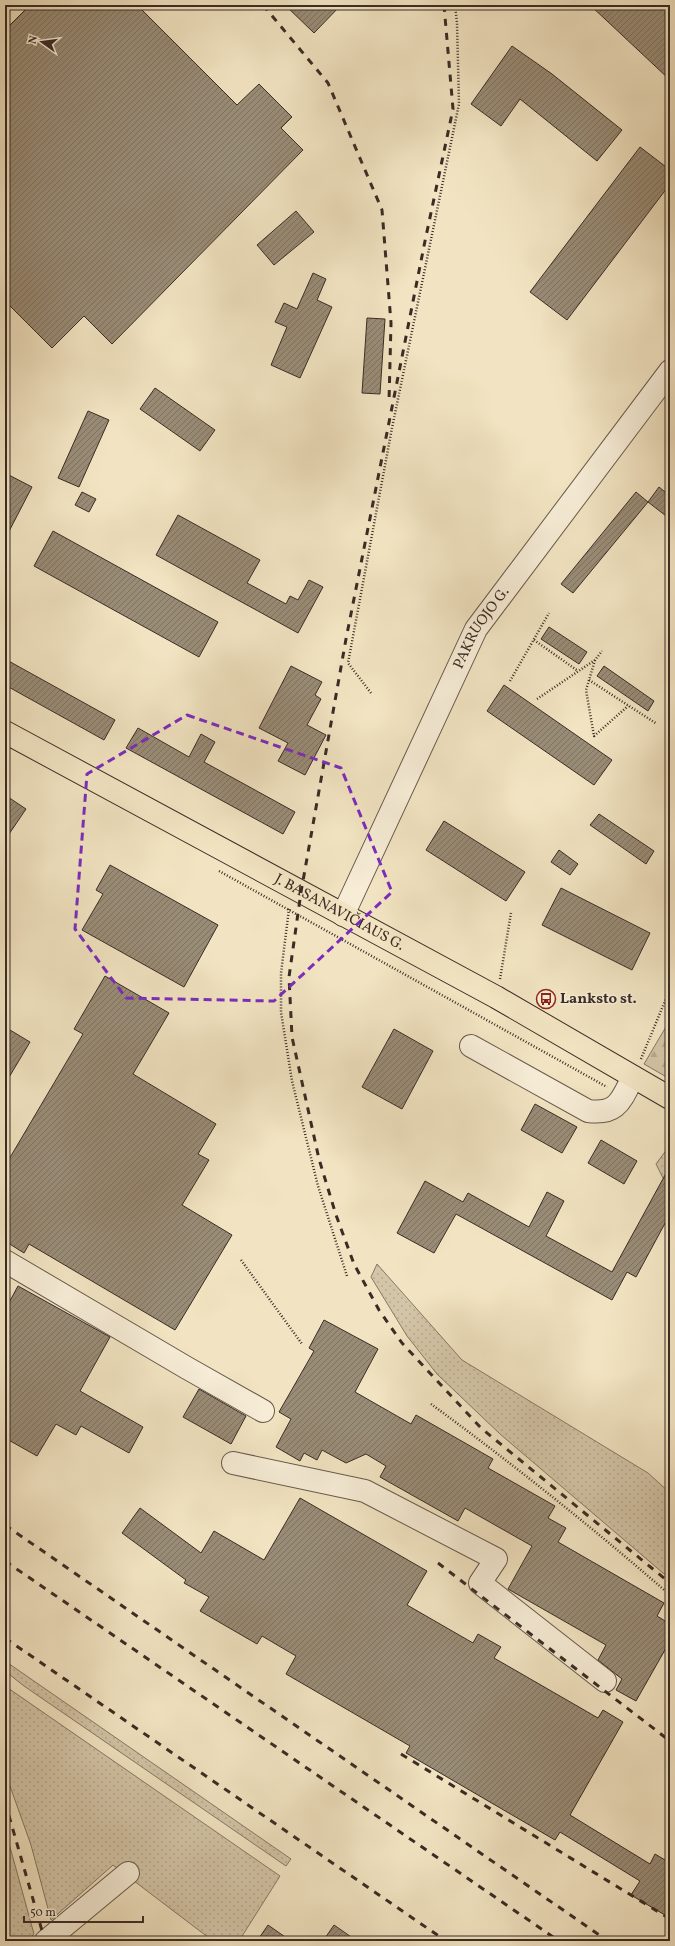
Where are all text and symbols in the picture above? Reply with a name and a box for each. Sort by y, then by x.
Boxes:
north arrow [22,22,62,62]
text: N [26,34,42,46]
street label: PAKRUOJO G. [448,582,515,673]
street label: J. BASANAVIČIAUS G. [271,869,408,956]
bus stop icon: Lanksto st. [535,988,557,1010]
place label: Lanksto st. [560,989,637,1010]
scale bar [24,1898,143,1924]
text: 50 m [30,1905,56,1921]

